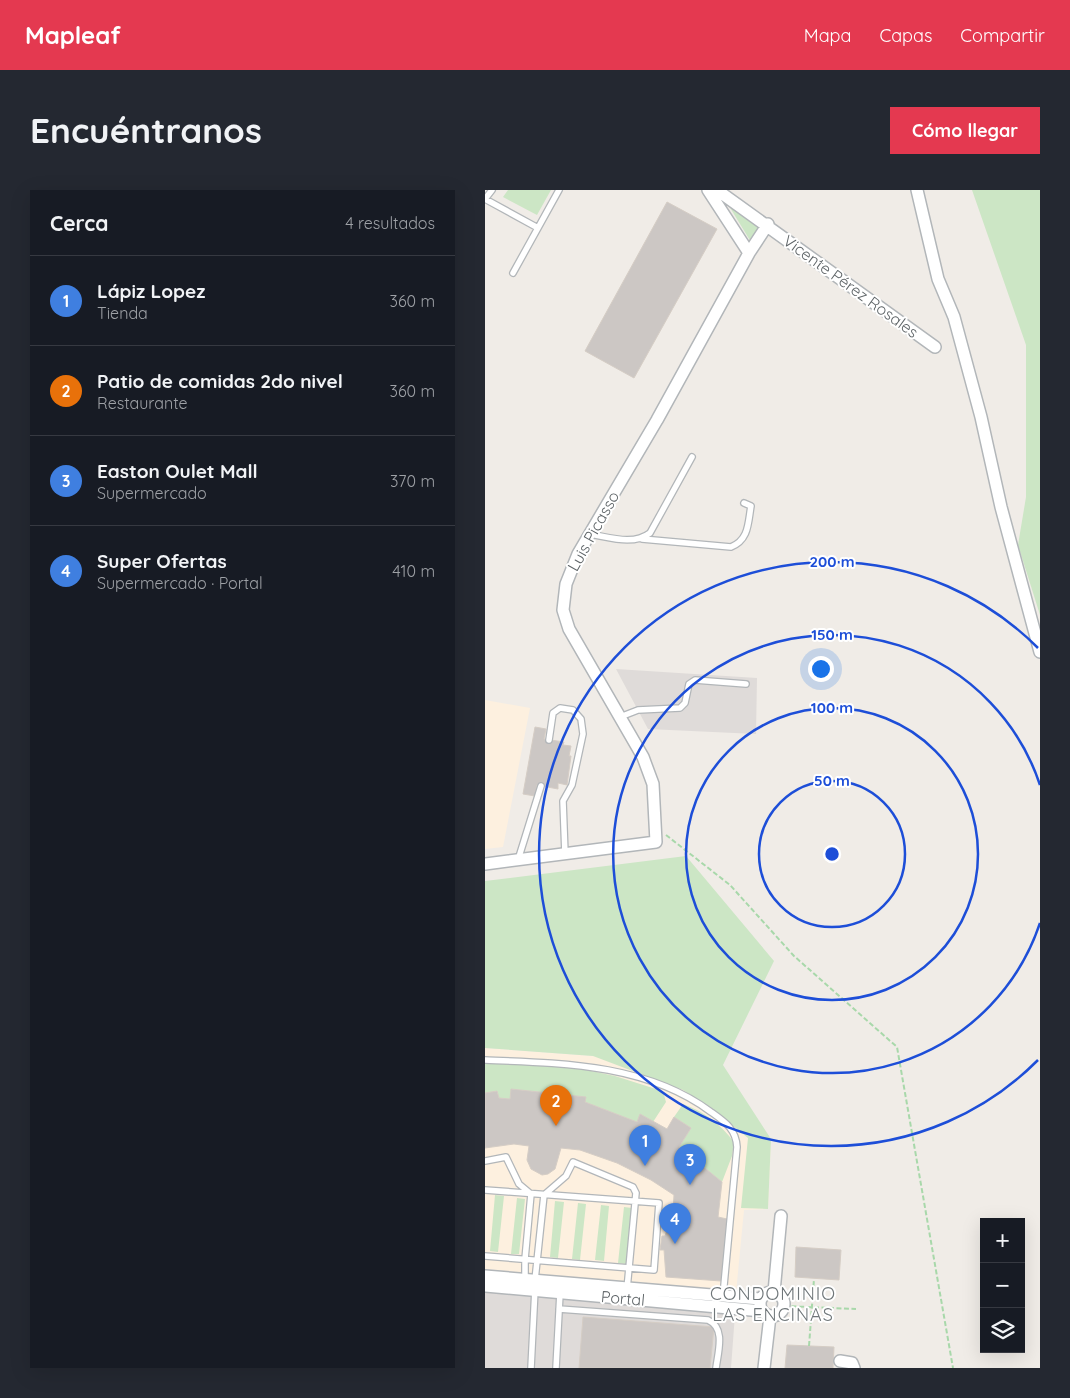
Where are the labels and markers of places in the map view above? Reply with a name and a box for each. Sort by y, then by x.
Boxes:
centre of rings [823,845,841,863]
pin: 2 [540,1085,572,1126]
pin: 1 [629,1125,661,1166]
pin: 3 [674,1144,706,1185]
pin: 4 [659,1203,691,1244]

